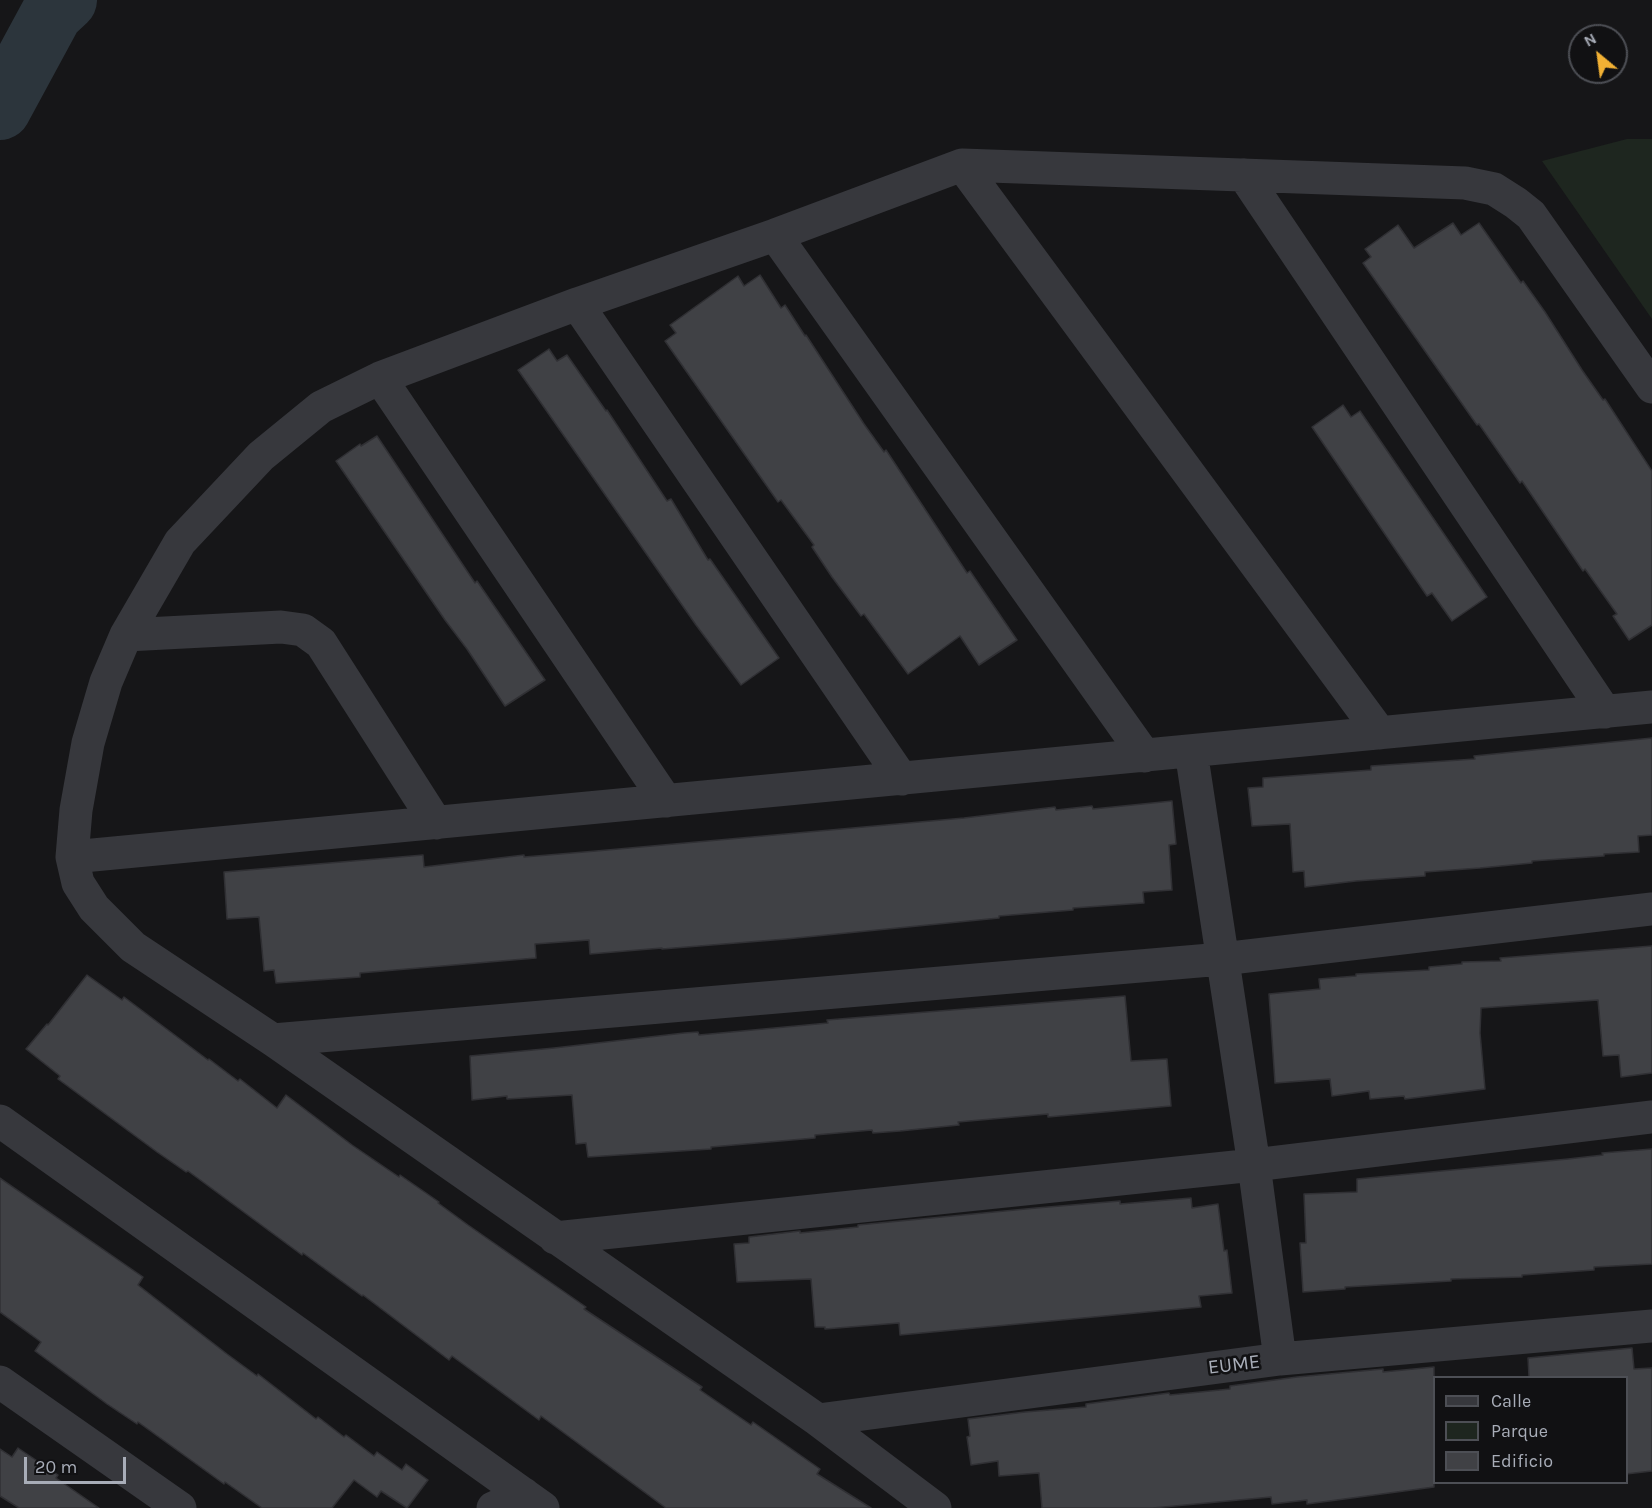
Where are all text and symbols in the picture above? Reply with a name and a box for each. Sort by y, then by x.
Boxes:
north arrow [1568,24,1628,84]
text: N [1580,28,1600,51]
street label: EUME [1206,1350,1262,1380]
legend [1433,1376,1628,1484]
text: Calle [1491,1390,1531,1412]
text: Parque [1491,1420,1548,1442]
scale bar [27,1445,129,1483]
text: Edificio [1491,1450,1553,1472]
text: 20 m [35,1456,77,1478]

